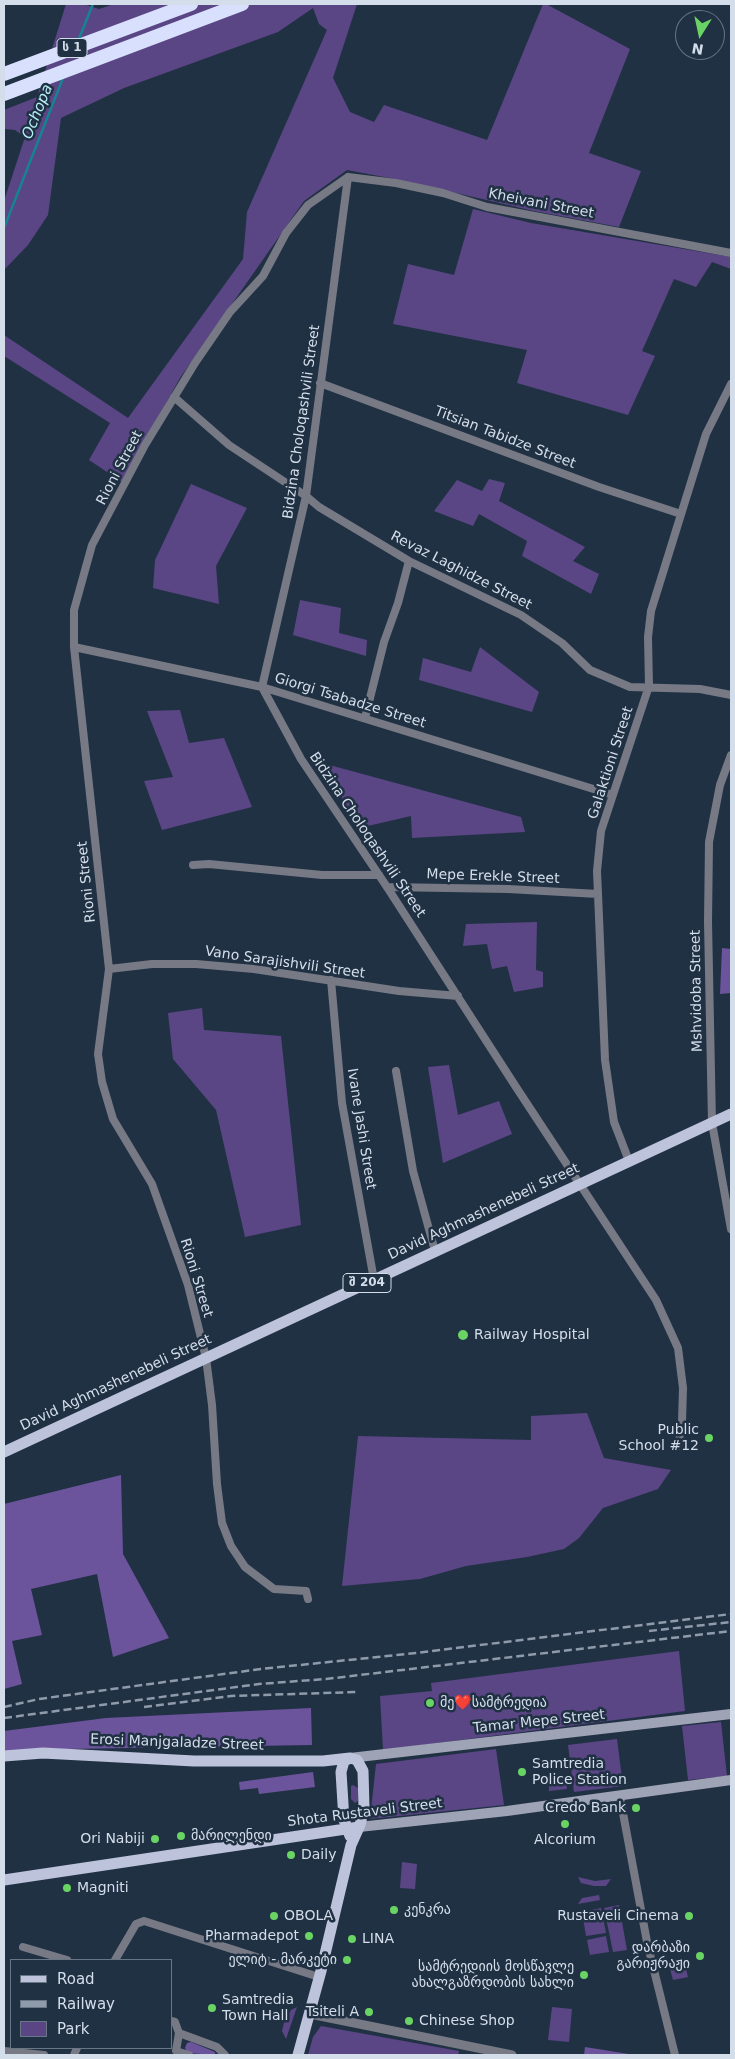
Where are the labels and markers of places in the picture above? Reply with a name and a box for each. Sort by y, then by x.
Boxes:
place label: Railway Hospital [474,1327,590,1343]
marker: Railway Hospital [456,1328,470,1342]
place label: Public School #12 [619,1422,699,1454]
marker: Public School #12 [703,1432,715,1444]
place label: მე❤️სამტრედია [440,1695,547,1711]
marker: მე❤️სამტრედია [424,1697,436,1709]
place label: Samtredia Police Station [532,1756,627,1788]
marker: Samtredia Police Station [516,1766,528,1778]
place label: Credo Bank [545,1800,626,1816]
marker: Credo Bank [630,1802,642,1814]
marker: Alcorium [559,1818,571,1830]
place label: მარილენდი [191,1828,272,1844]
marker: მარილენდი [175,1830,187,1842]
place label: Ori Nabiji [80,1831,145,1847]
place label: Alcorium [534,1832,596,1848]
marker: Ori Nabiji [149,1833,161,1845]
place label: Daily [301,1847,336,1863]
marker: Daily [285,1849,297,1861]
place label: Magniti [77,1880,129,1896]
marker: Magniti [61,1882,73,1894]
place label: კენკრა [404,1902,451,1918]
marker: კენკრა [388,1904,400,1916]
place label: OBOLA [284,1908,333,1924]
place label: Rustaveli Cinema [557,1908,679,1924]
marker: OBOLA [268,1910,280,1922]
marker: Rustaveli Cinema [683,1910,695,1922]
place label: Pharmadepot [205,1928,299,1944]
marker: Pharmadepot [303,1930,315,1942]
place label: LINA [362,1931,394,1947]
marker: LINA [346,1933,358,1945]
place label: დარბაზი გარიჟრაჟი [616,1940,690,1972]
marker: დარბაზი გარიჟრაჟი [694,1950,706,1962]
place label: ელიტ - მარკეტი [228,1952,337,1968]
marker: ელიტ - მარკეტი [341,1954,353,1966]
place label: სამტრედიის მოსწავლე ახალგაზრდობის სახლი [412,1959,574,1991]
marker: სამტრედიის მოსწავლე ახალგაზრდობის სახლი [578,1969,590,1981]
place label: Samtredia Town Hall [222,1992,294,2024]
marker: Samtredia Town Hall [206,2002,218,2014]
place label: Tsiteli A [306,2004,359,2020]
marker: Tsiteli A [363,2006,375,2018]
place label: Chinese Shop [419,2013,515,2029]
marker: Chinese Shop [403,2015,415,2027]

